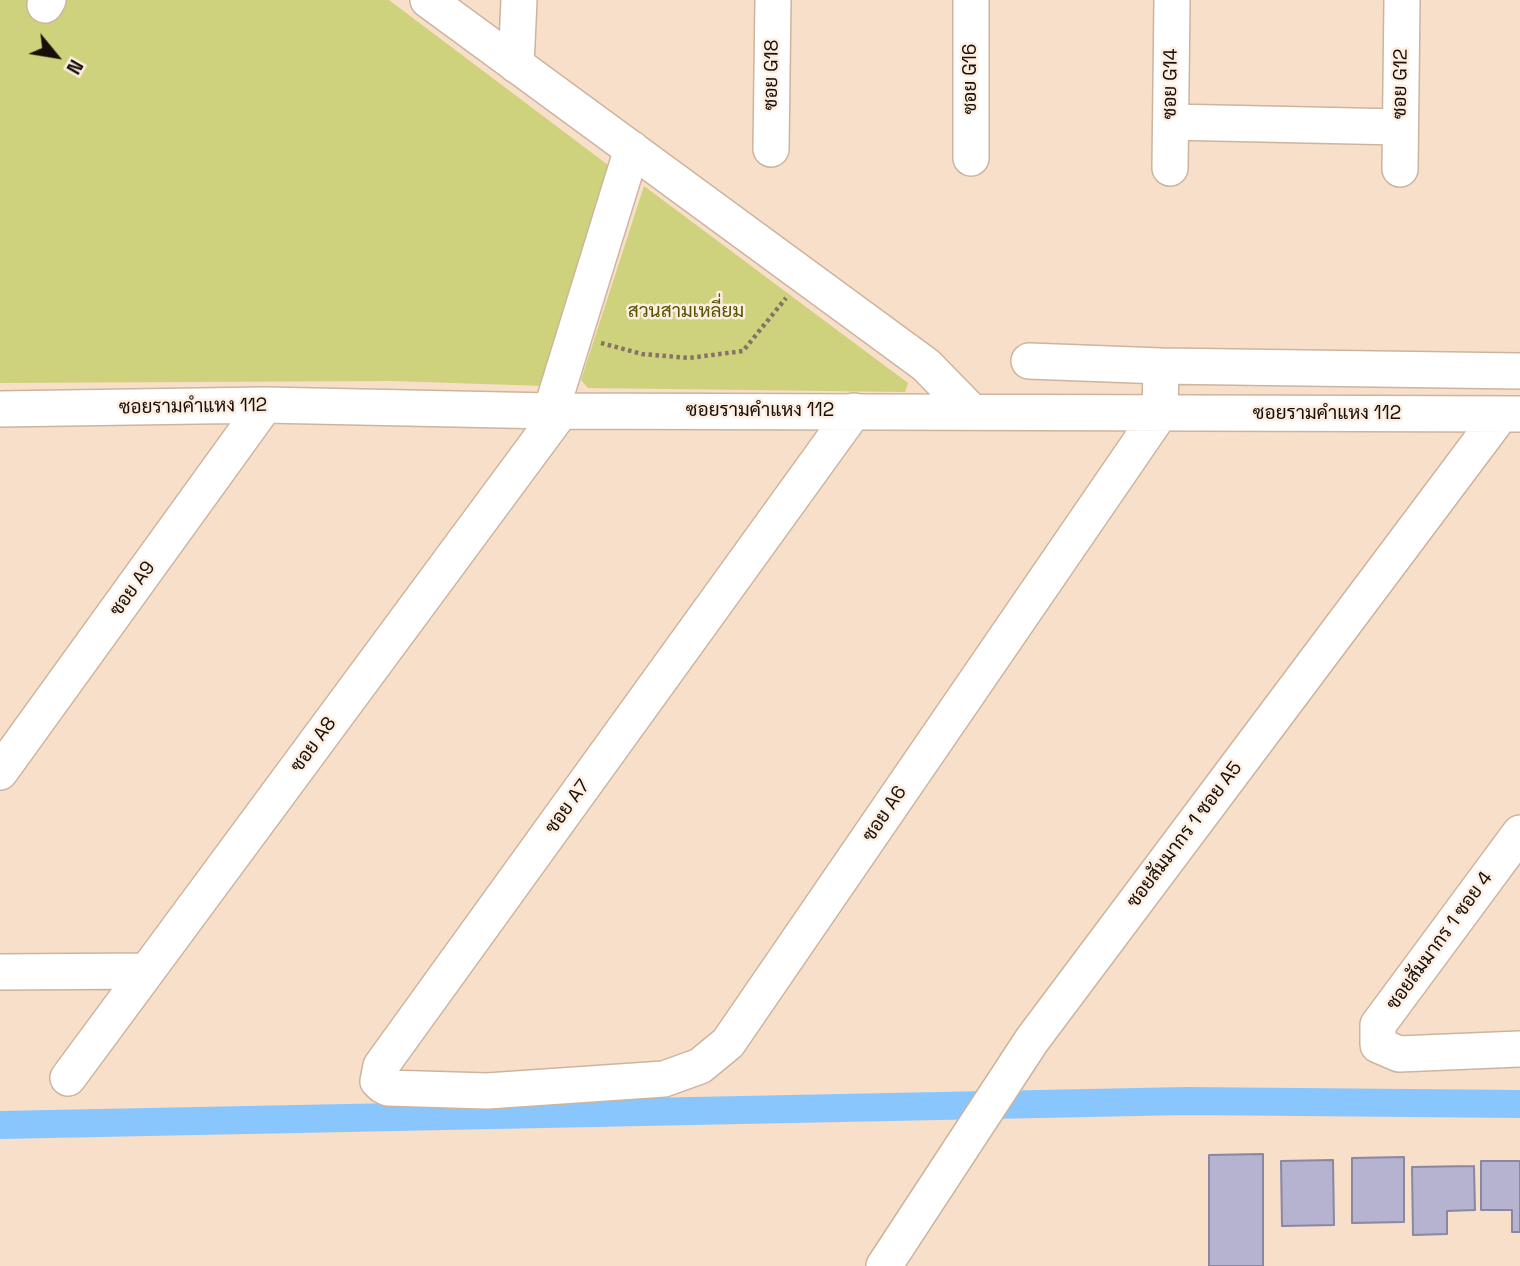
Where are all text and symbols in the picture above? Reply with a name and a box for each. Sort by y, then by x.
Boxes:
north arrow [21,21,91,91]
street label: ซอย G18 [760,39,784,111]
street label: ซอย G16 [960,44,982,114]
street label: ซอย G14 [1159,48,1183,120]
street label: ซอย G12 [1389,49,1413,119]
text: N [61,55,89,79]
park label: สวนสามเหลี่ยม [628,301,744,323]
street label: ซอยรามคำแหง 112 [119,394,267,420]
street label: ซอยรามคำแหง 112 [686,400,834,422]
street label: ซอยรามคำแหง 112 [1253,403,1401,425]
street label: ซอย A9 [105,557,161,621]
street label: ซอย A8 [286,713,342,777]
street label: ซอยสัมมากร 1 ซอย A5 [1123,757,1247,913]
street label: ซอย A7 [541,776,595,838]
street label: ซอย A6 [858,782,912,846]
street label: ซอยสัมมากร 1 ซอย 4 [1382,867,1498,1015]

